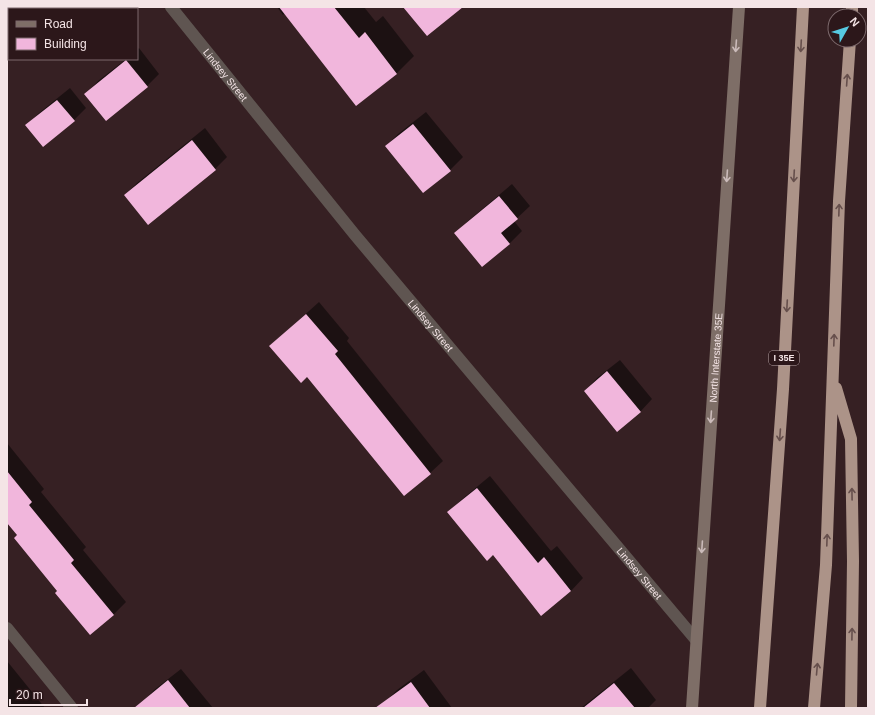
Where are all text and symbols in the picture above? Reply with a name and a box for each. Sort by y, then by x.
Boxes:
legend [8,8,138,60]
north arrow [827,8,867,48]
text: N [848,15,862,29]
text: Road [44,17,73,31]
text: Building [44,37,87,51]
one-way arrow [733,39,740,52]
one-way arrow [797,39,804,52]
street label: Lindsey Street [201,47,250,104]
one-way arrow [844,74,851,87]
one-way arrow [724,169,731,182]
one-way arrow [790,169,798,182]
one-way arrow [835,204,842,217]
street label: Lindsey Street [406,298,456,354]
one-way arrow [784,299,791,312]
street label: North Interstate 35E [707,312,724,403]
one-way arrow [831,334,838,347]
road number: I 35E [769,351,799,365]
one-way arrow [707,410,714,423]
one-way arrow [776,428,783,441]
one-way arrow [848,488,856,501]
one-way arrow [823,534,831,547]
one-way arrow [698,540,705,553]
street label: Lindsey Street [615,545,664,602]
one-way arrow [848,628,856,641]
one-way arrow [814,663,821,676]
scale bar [10,681,87,707]
text: 20 m [16,688,43,702]

